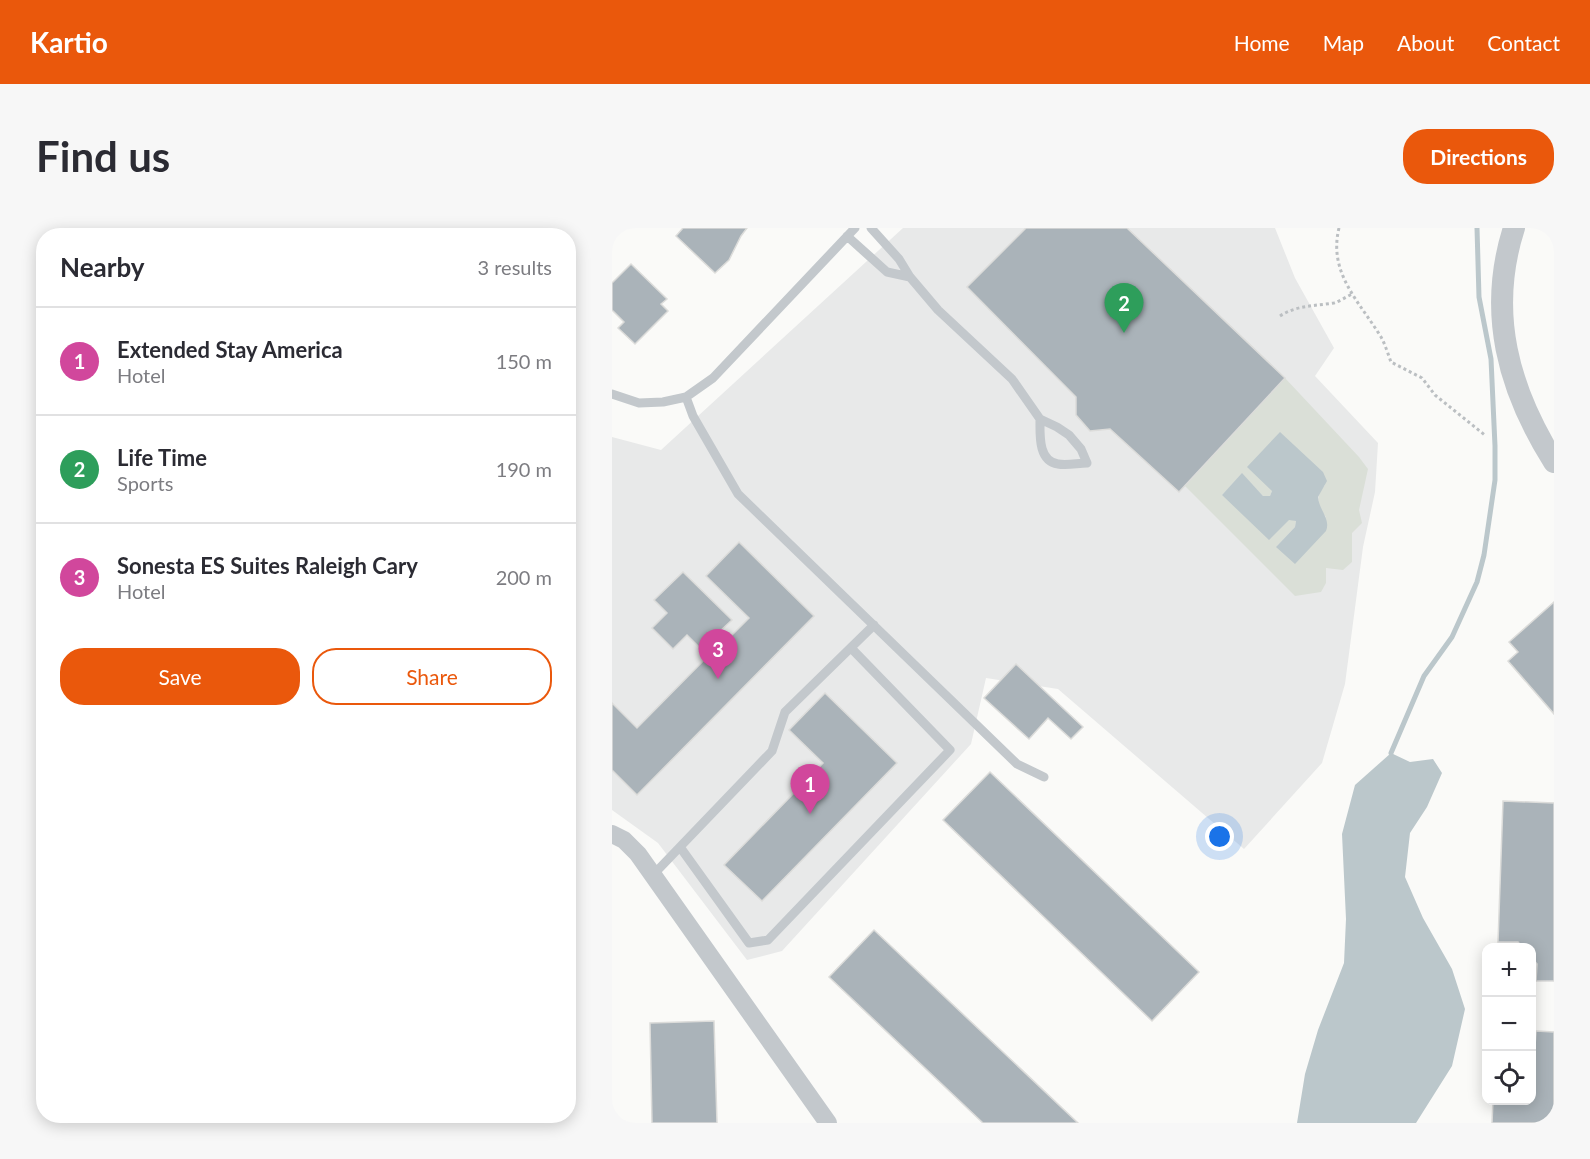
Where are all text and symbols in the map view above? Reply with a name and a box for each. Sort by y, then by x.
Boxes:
text: Kartio [30,25,108,59]
text: Home [1234,30,1290,55]
text: Map [1323,30,1364,55]
text: About [1397,30,1454,55]
text: Contact [1487,30,1560,55]
button: Directions [1403,129,1554,184]
text: Find us [36,131,170,181]
text: Nearby [60,251,145,283]
text: 3 results [477,255,552,279]
pin: 2 [1104,284,1144,333]
text: Extended Stay America [117,336,343,363]
text: 1 [74,349,85,373]
text: 150 m [496,349,552,373]
text: Hotel [117,363,166,387]
text: Life Time [117,444,207,471]
text: 2 [74,457,85,481]
text: 190 m [496,457,552,481]
text: Sports [117,471,173,495]
text: Sonesta ES Suites Raleigh Cary [117,552,418,579]
text: 3 [74,565,85,589]
text: 200 m [496,565,552,589]
text: Hotel [117,579,166,603]
pin: 3 [698,630,738,679]
button: Save [60,648,300,705]
button: Share [312,648,552,705]
pin: 1 [790,764,830,814]
your location [1205,822,1234,851]
map controls [1482,943,1536,1105]
button: + [1482,943,1536,997]
button: − [1482,997,1536,1051]
button: locate [1482,1051,1536,1105]

